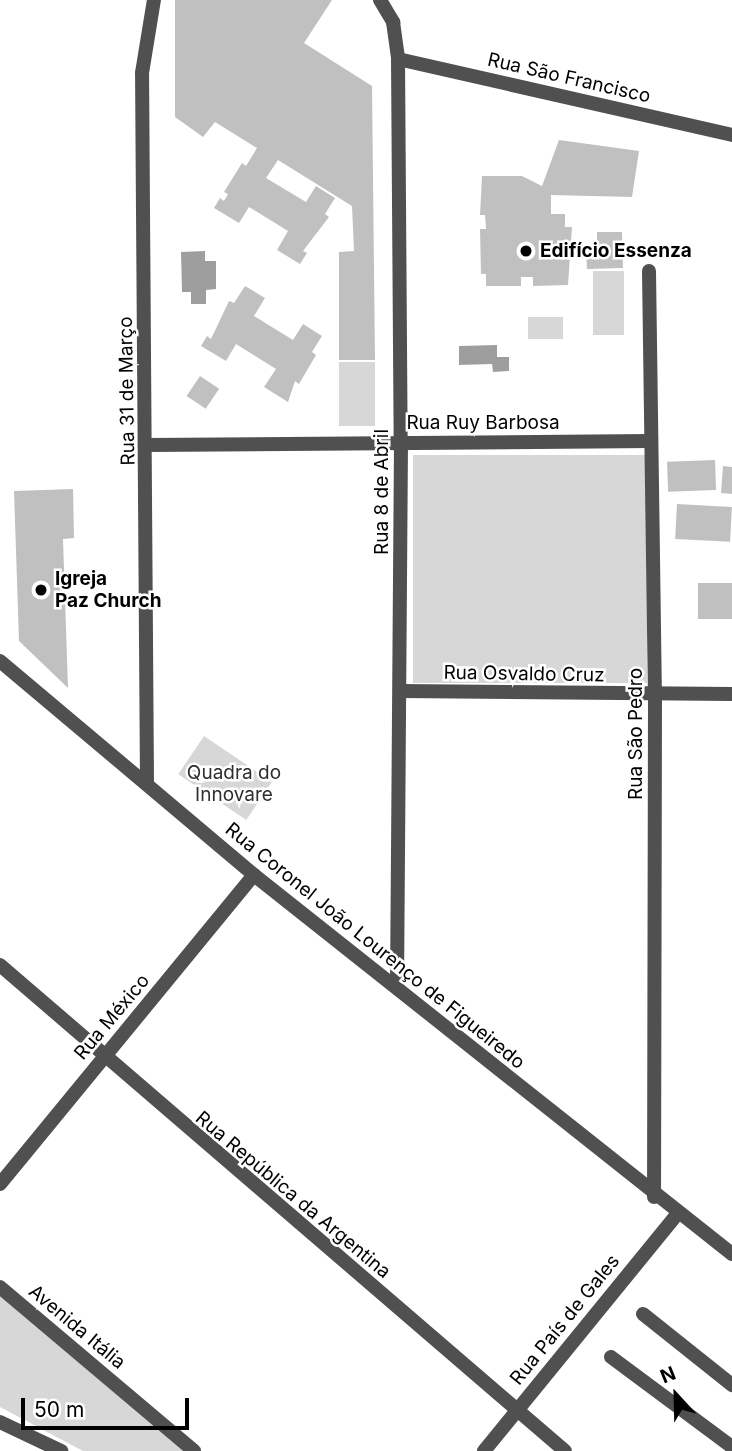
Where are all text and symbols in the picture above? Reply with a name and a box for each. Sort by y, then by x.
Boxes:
street label: Rua São Francisco [485,48,653,108]
place label: Edifício Essenza [540,240,692,262]
marker: Edifício Essenza [518,243,534,259]
street label: Rua 31 de Março [114,316,140,466]
street label: Rua Ruy Barbosa [406,412,560,434]
street label: Rua 8 de Abril [371,429,393,555]
place label: Igreja Paz Church [55,568,161,612]
marker: Igreja Paz Church [33,582,49,598]
street label: Rua Osvaldo Cruz [443,661,605,687]
street label: Rua São Pedro [625,668,647,800]
park label: Quadra do Innovare [187,762,281,806]
street label: Rua Coronel João Lourenço de Figueiredo [221,818,529,1074]
street label: Rua México [70,970,154,1064]
street label: Rua República da Argentina [191,1107,395,1283]
street label: Rua País de Gales [506,1250,624,1390]
street label: Avenida Itália [24,1280,130,1374]
north arrow [641,1360,711,1430]
text: N [657,1362,679,1388]
scale bar [24,1384,192,1428]
text: 50 m [34,1397,84,1422]

